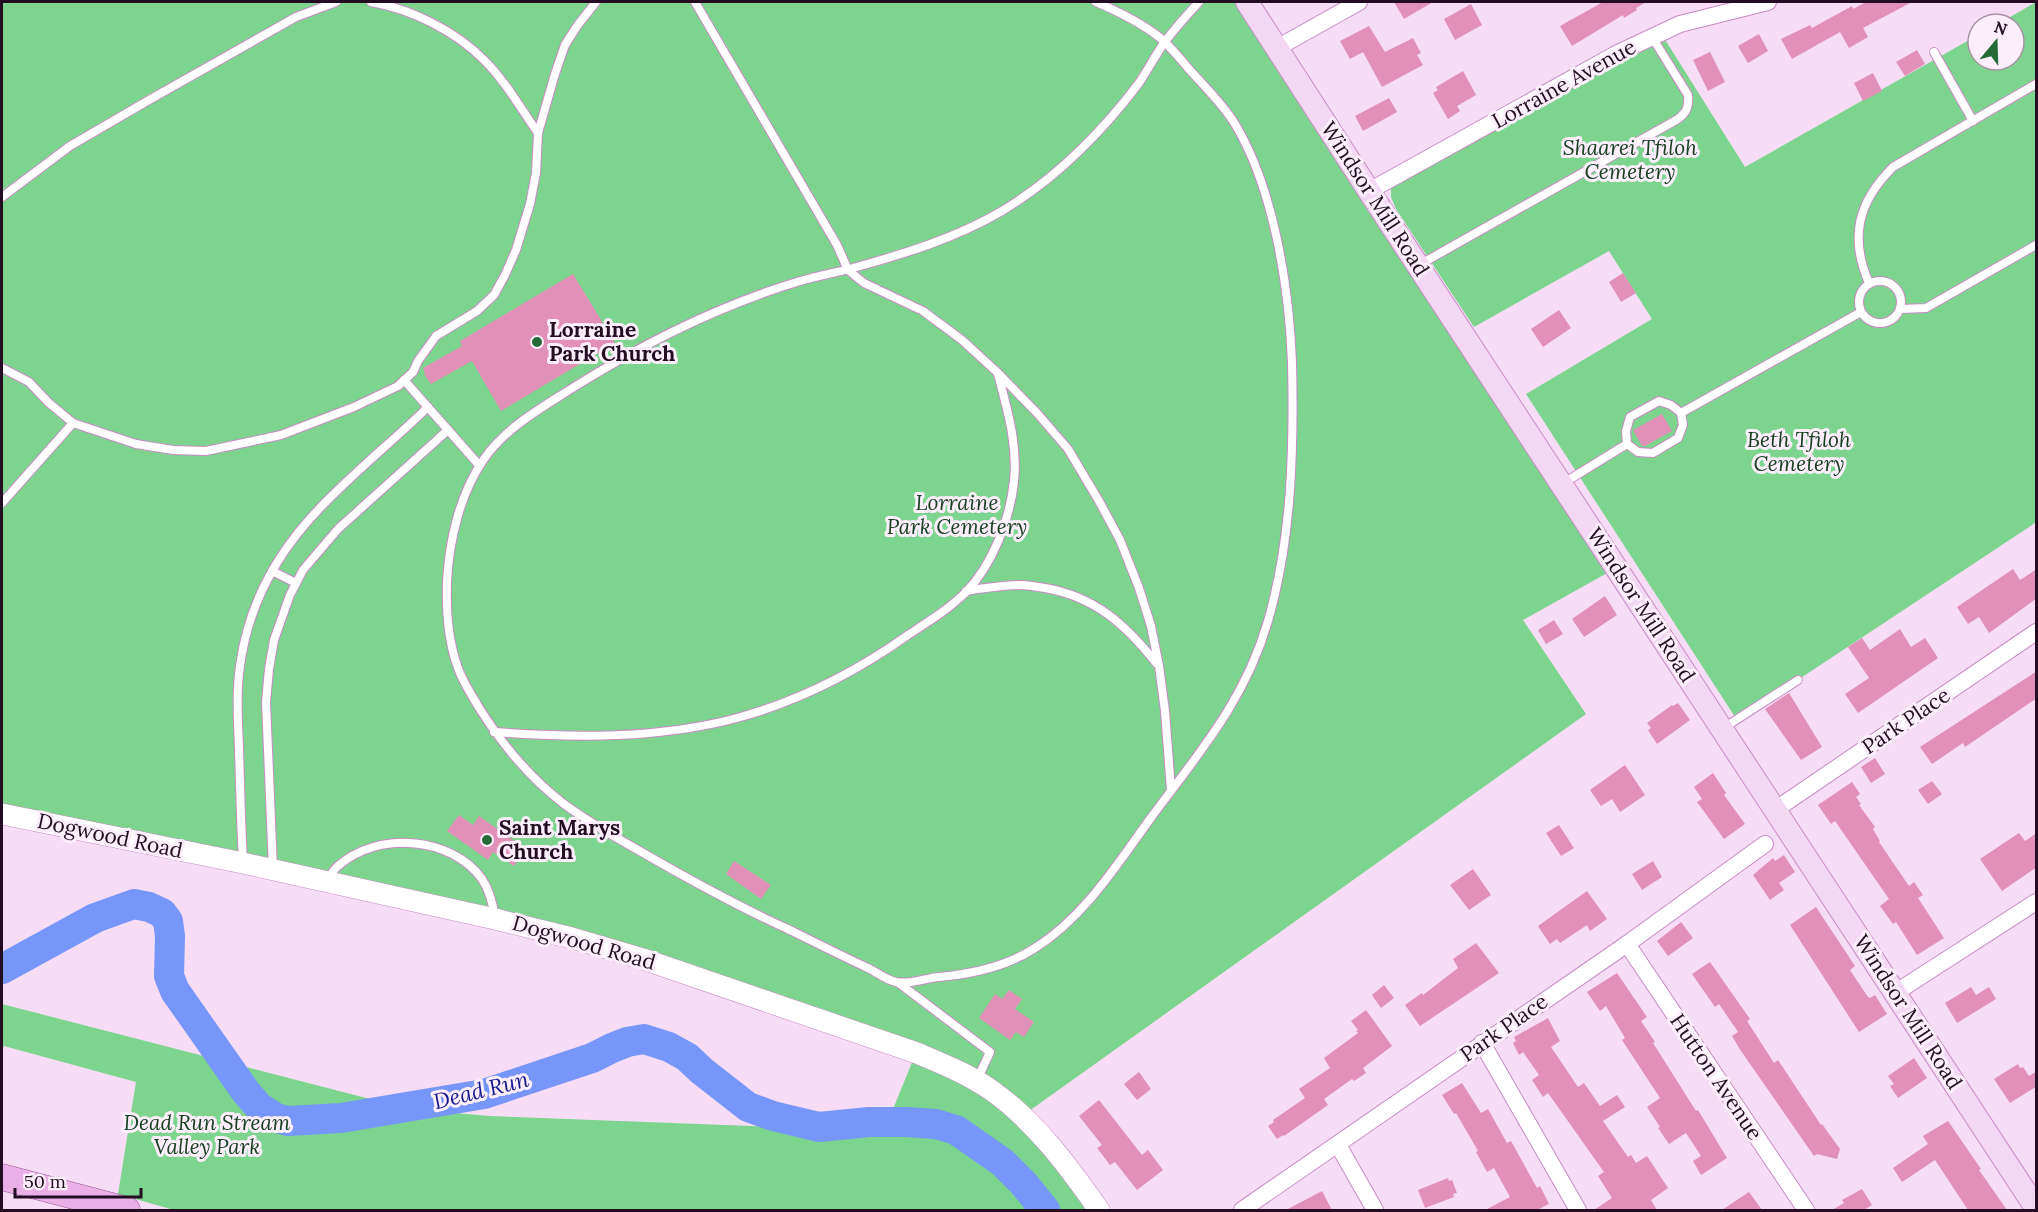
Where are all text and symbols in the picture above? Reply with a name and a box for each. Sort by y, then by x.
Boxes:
north arrow [1966,12,2026,72]
text: N [1992,16,2010,39]
street label: Lorraine Avenue [1487,33,1640,134]
street label: Windsor Mill Road [1315,116,1436,281]
park label: Shaarei Tfiloh Cemetery [1563,134,1697,185]
place label: Lorraine Park Church [549,316,675,367]
marker: Lorraine Park Church [530,335,544,349]
park label: Beth Tfiloh Cemetery [1747,426,1851,477]
park label: Lorraine Park Cemetery [887,489,1027,540]
street label: Windsor Mill Road [1581,522,1702,687]
street label: Park Place [1856,681,1955,760]
street label: Dogwood Road [35,807,185,864]
place label: Saint Marys Church [499,814,620,865]
marker: Saint Marys Church [480,833,494,847]
street label: Dogwood Road [509,909,659,976]
street label: Windsor Mill Road [1848,929,1969,1094]
street label: Park Place [1455,988,1553,1068]
street label: Hutton Avenue [1664,1008,1769,1145]
water label: Dead Run [431,1065,532,1115]
park label: Dead Run Stream Valley Park [123,1109,291,1160]
scale bar [15,1161,141,1199]
text: 50 m [24,1170,66,1193]

